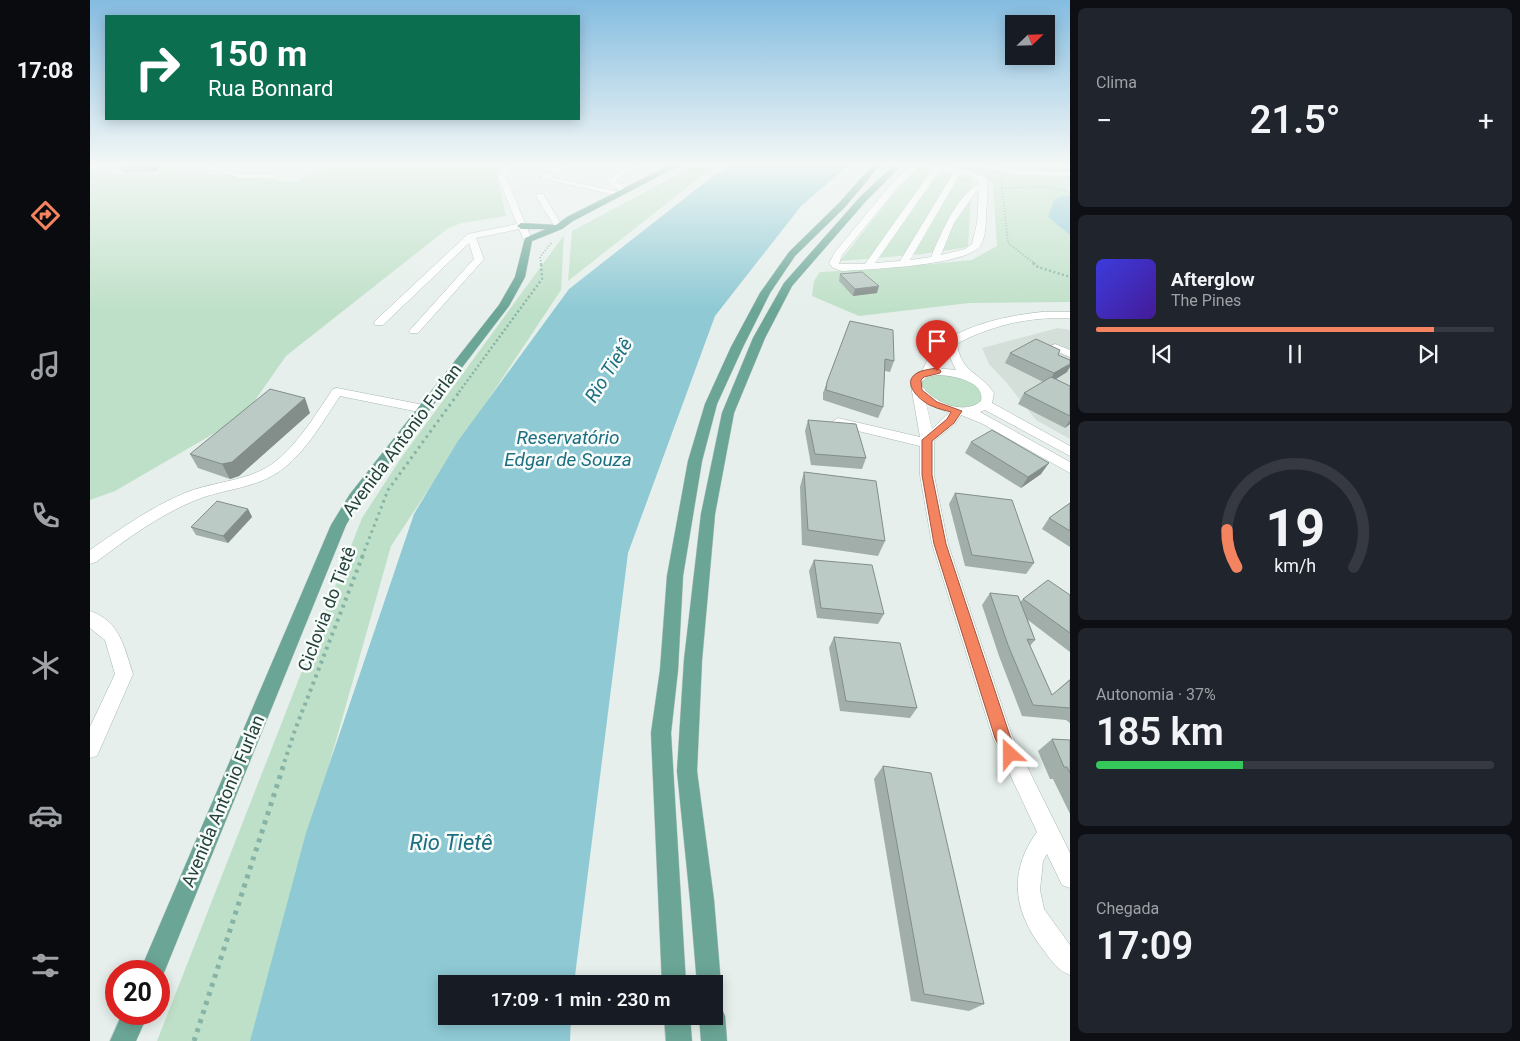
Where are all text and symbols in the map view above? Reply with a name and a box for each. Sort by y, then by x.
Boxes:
north arrow [1005,15,1055,65]
map controls [1005,15,1055,65]
text: 150 m [208,34,307,75]
icon: right [125,35,190,100]
text: 17:08 [17,58,73,83]
text: Clima [1096,73,1137,92]
text: Rua Bonnard [208,76,333,101]
text: 21.5° [1250,98,1340,142]
text: − [1096,104,1112,137]
text: + [1478,104,1494,137]
icon: directions [28,198,63,233]
text: Afterglow [1171,268,1255,291]
text: The Pines [1171,291,1241,310]
pin [916,320,958,371]
icon: arrive [923,327,951,355]
water label: Rio Tietê [580,334,637,407]
icon: previous [1148,340,1176,368]
icon: pause [1281,340,1309,368]
icon: next [1414,340,1442,368]
icon: music [28,348,63,383]
street label: Avenida Antonio Furlan [338,360,466,520]
water label: Reservatório Edgar de Souza [504,426,632,471]
icon: phone [28,498,63,533]
text: 19 [1265,498,1325,559]
street label: Ciclovia do Tietê [293,543,360,674]
text: km/h [1274,555,1316,576]
icon: climate [28,648,63,683]
text: Autonomia · 37% [1096,685,1216,704]
text: 185 km [1096,710,1224,754]
street label: Avenida Antonio Furlan [177,712,268,890]
position arrow [983,727,1035,779]
icon: car [28,798,63,833]
water label: Rio Tietê [409,830,493,855]
text: Chegada [1096,899,1159,918]
text: 17:09 [1096,924,1193,968]
icon: filters [28,948,63,983]
speed limit sign: 20 [105,960,170,1025]
text: 17:09 · 1 min · 230 m [490,988,671,1011]

